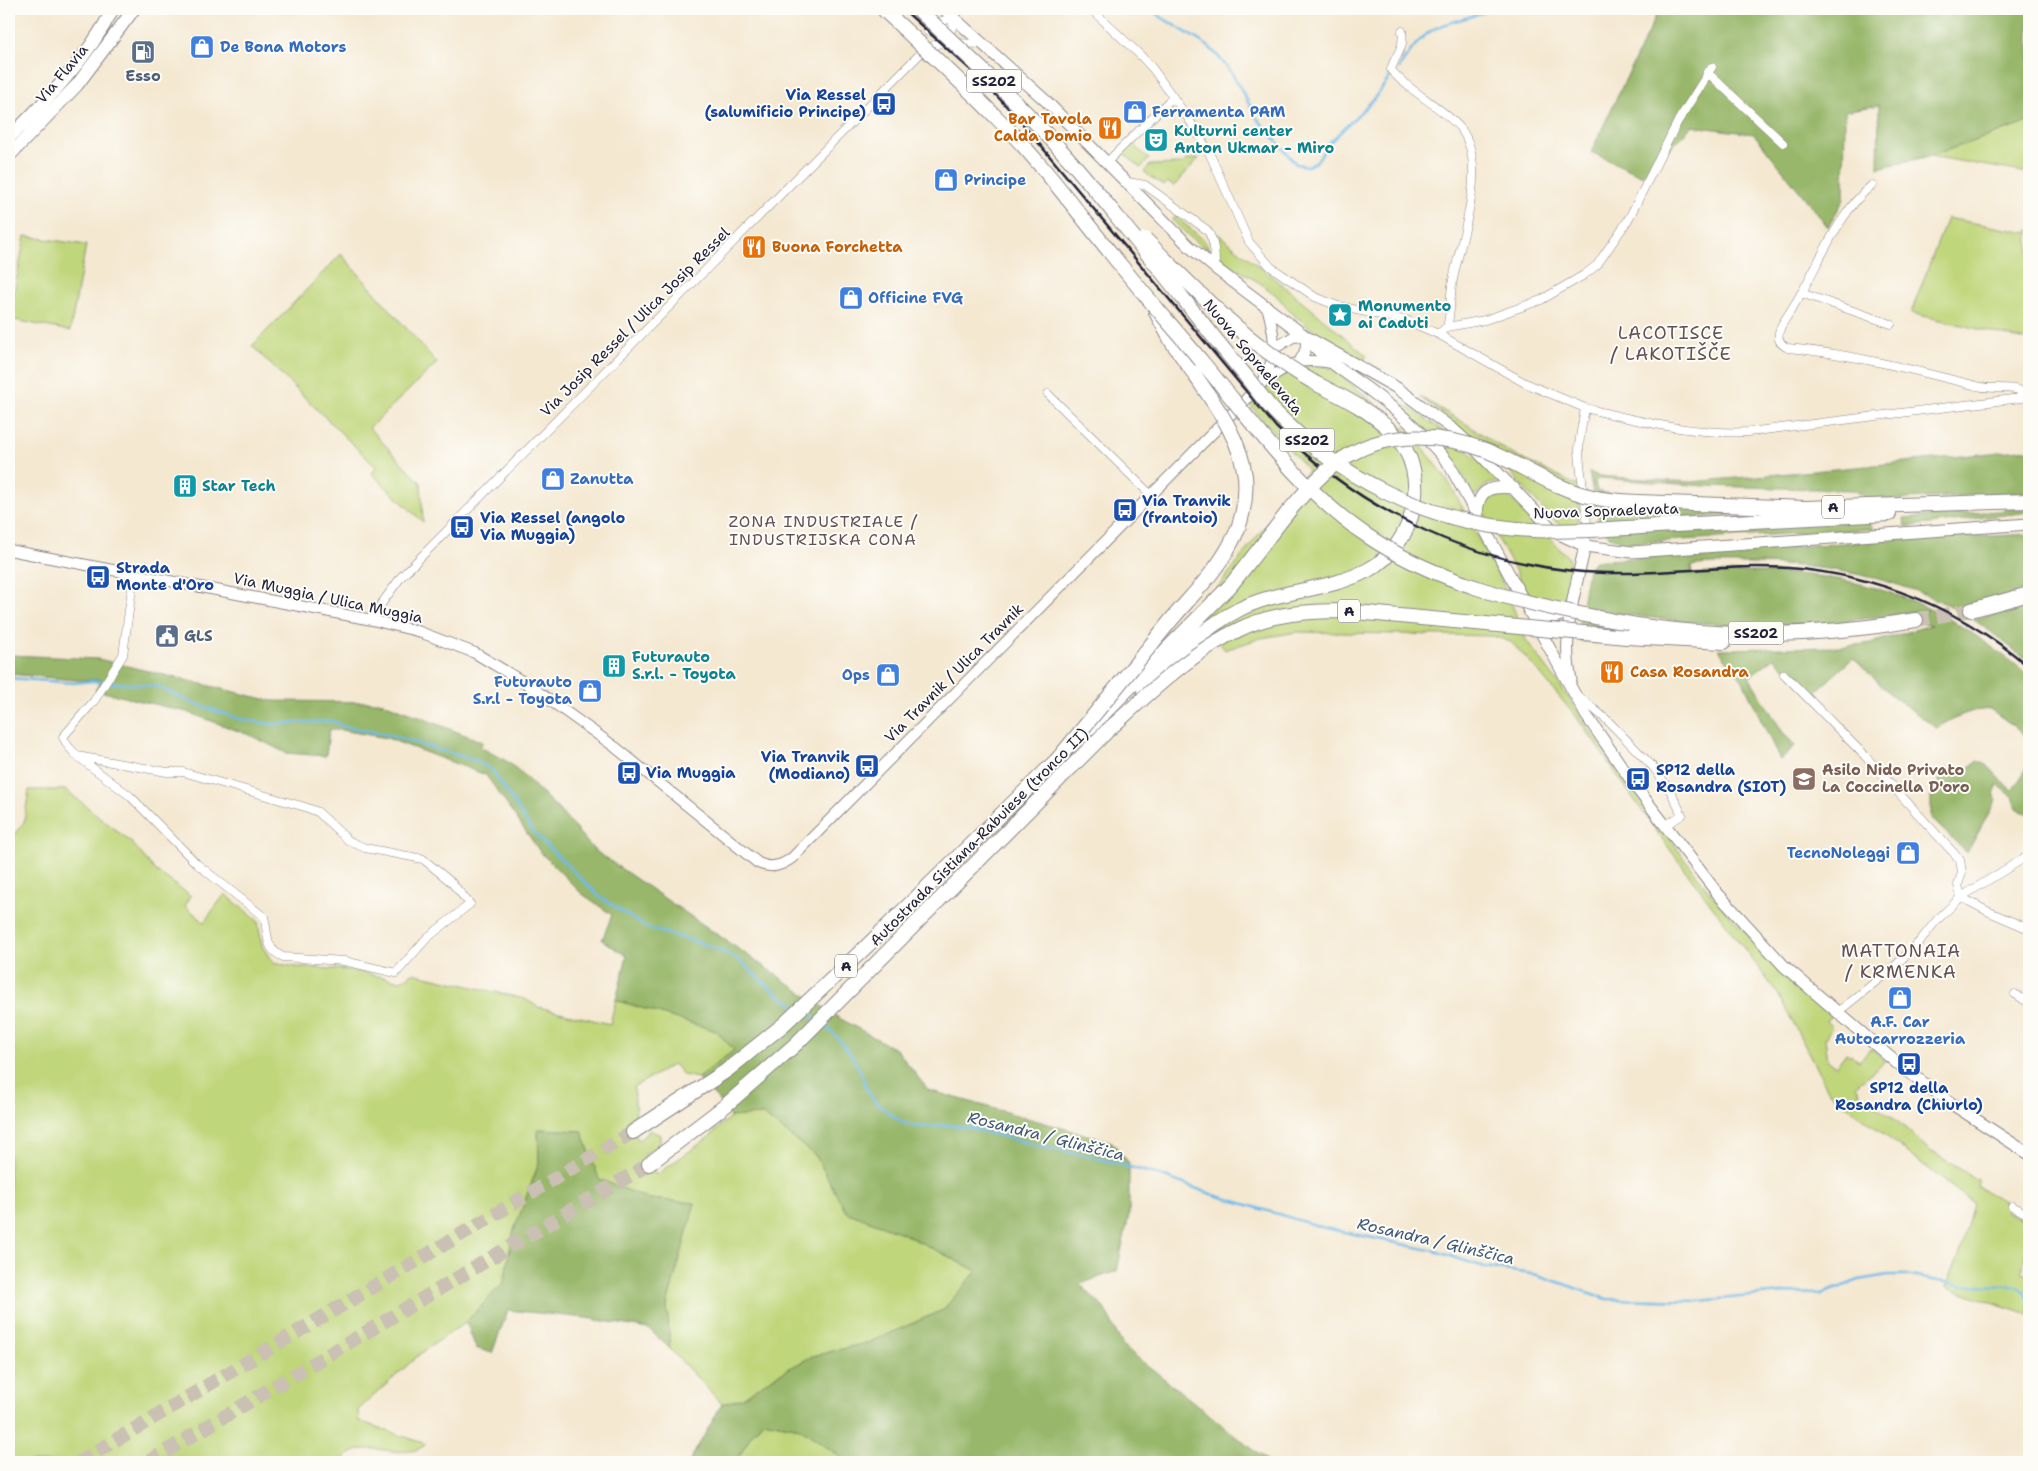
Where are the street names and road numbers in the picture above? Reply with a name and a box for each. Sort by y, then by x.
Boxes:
street label: Via Flavia [31,40,93,108]
road number: SS202 [966,70,1022,92]
street label: Via Josip Ressel / Ulica Josip Ressel [536,223,734,421]
street label: Nuova Sopraelevata [1199,295,1308,420]
road number: SS202 [1280,428,1334,452]
road number: A [1822,496,1844,518]
street label: Nuova Sopraelevata [1533,498,1680,524]
street label: Via Muggia / Ulica Muggia [231,568,425,628]
street label: Via Travnik / Ulica Travnik [880,599,1028,747]
road number: A [1338,600,1360,622]
road number: SS202 [1728,622,1784,644]
street label: Autostrada Sistiana-Rabuiese (tronco II) [866,724,1092,950]
road number: A [835,954,857,978]

